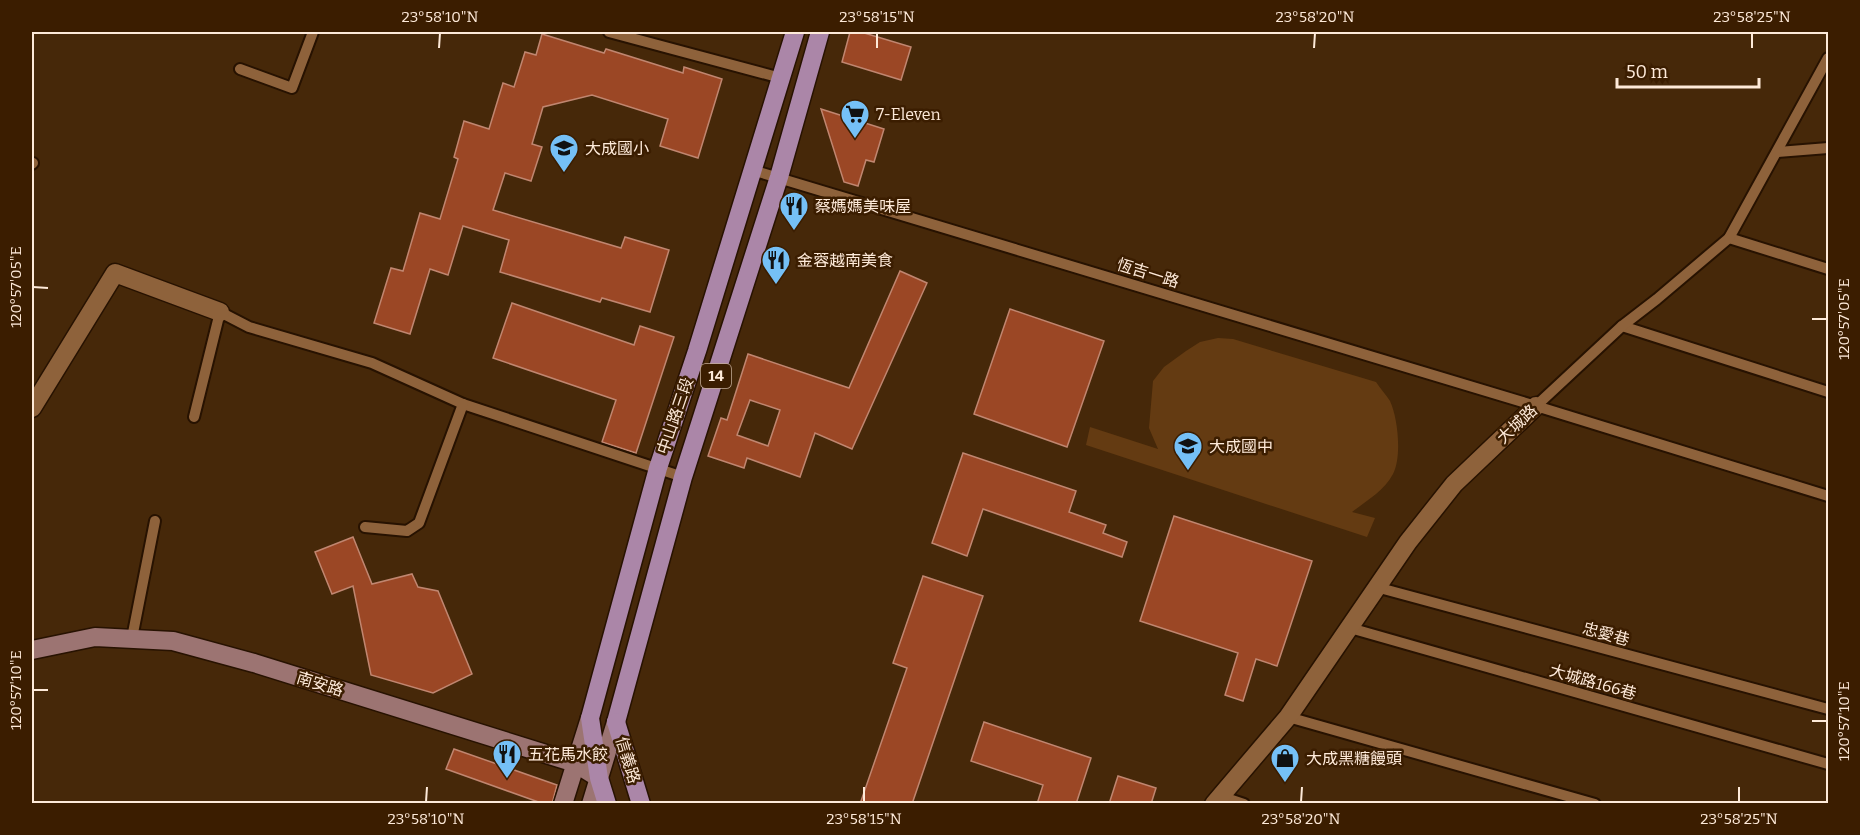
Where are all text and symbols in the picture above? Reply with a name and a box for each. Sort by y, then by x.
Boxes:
text: 23°58'10"N [402,8,479,26]
text: 23°58'15"N [839,8,915,26]
text: 23°58'20"N [1276,8,1355,26]
text: 23°58'25"N [1713,8,1791,26]
scale bar [1617,51,1760,89]
text: 50 m [1626,61,1668,83]
supermarket icon: 7-Eleven [839,98,871,140]
place label: 7-Eleven [876,105,941,124]
school or university icon: 大成國小 [548,132,580,174]
place label: 大成國小 [585,139,649,158]
restaurant icon: 蔡媽媽美味屋 [778,190,810,232]
place label: 蔡媽媽美味屋 [815,197,911,216]
restaurant icon: 金蓉越南美食 [760,244,792,286]
text: 120°57'05"E [7,246,25,328]
place label: 金蓉越南美食 [797,251,893,270]
street label: 恆吉一路 [1115,255,1181,291]
text: 120°57'05"E [1835,278,1853,360]
road number: 14 [701,364,731,388]
street label: 中山路三段 [653,375,697,457]
street label: 大城路 [1493,401,1541,447]
school or university icon: 大成國中 [1172,430,1204,472]
place label: 大成國中 [1209,437,1273,456]
street label: 忠愛巷 [1580,619,1632,649]
text: 120°57'10"E [7,650,25,730]
street label: 大城路166巷 [1547,661,1639,703]
street label: 南安路 [294,668,346,700]
text: 120°57'10"E [1835,681,1853,761]
street label: 信義路 [612,734,644,786]
restaurant icon: 五花馬水餃 [491,738,523,780]
shop icon: 大成黑糖饅頭 [1269,742,1301,784]
place label: 五花馬水餃 [528,745,608,764]
place label: 大成黑糖饅頭 [1306,749,1402,768]
text: 23°58'10"N [388,810,465,828]
text: 23°58'15"N [826,810,902,828]
text: 23°58'20"N [1262,810,1341,828]
text: 23°58'25"N [1700,810,1778,828]

